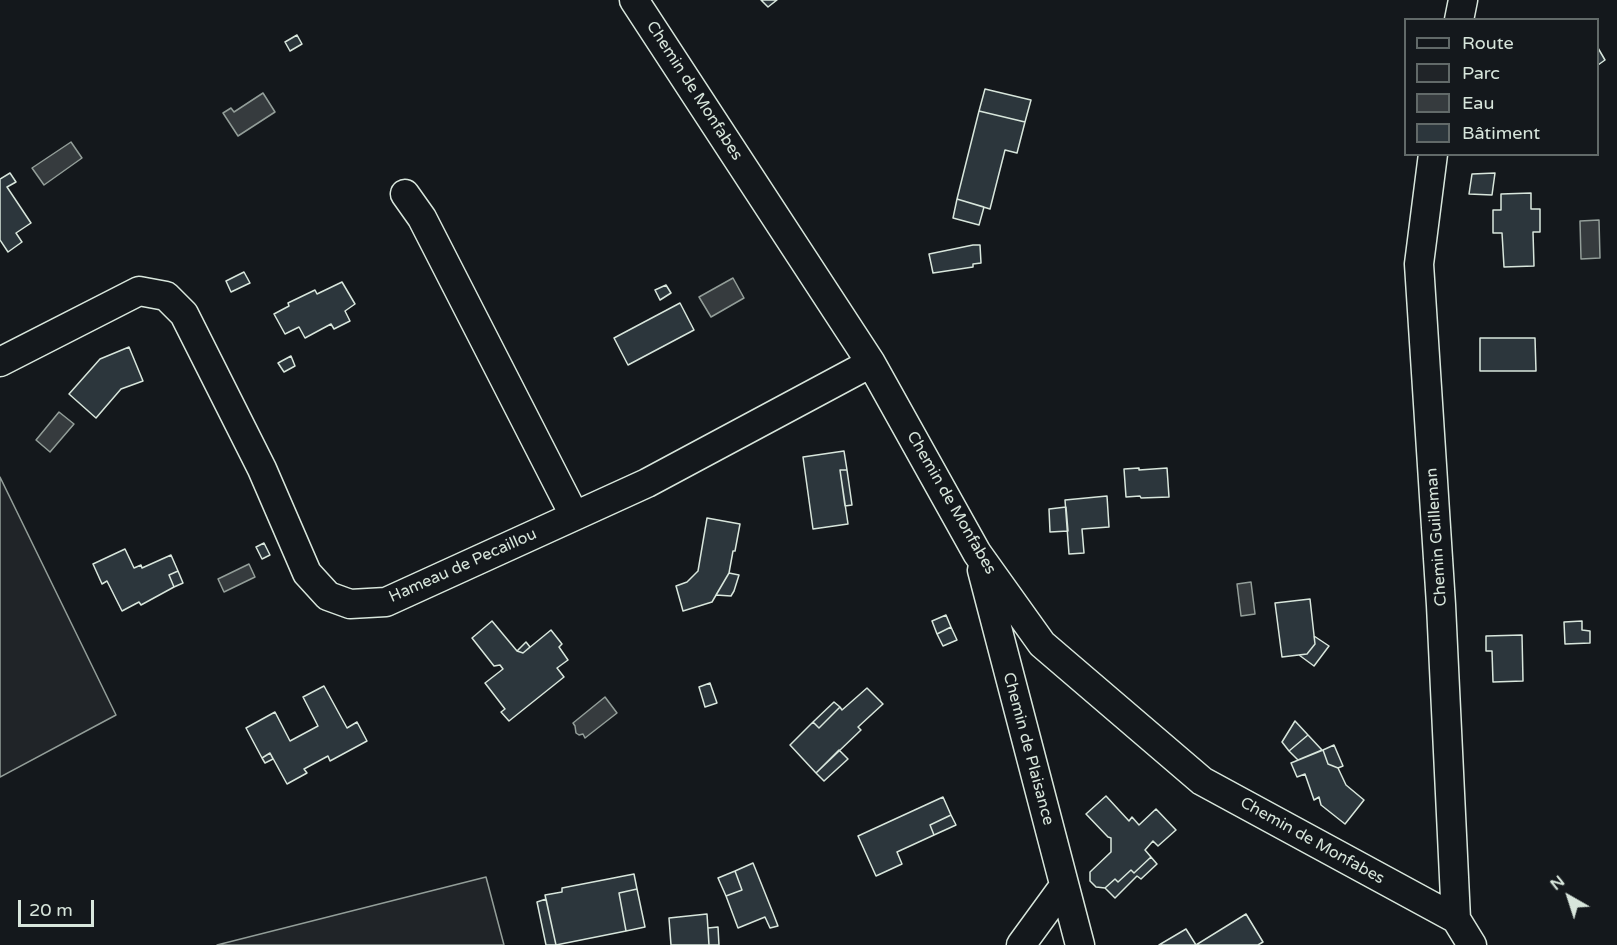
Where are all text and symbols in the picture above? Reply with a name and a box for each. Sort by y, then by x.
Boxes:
street label: Chemin de Monfabes [642,18,746,164]
legend [1404,18,1599,156]
text: Route [1462,32,1514,54]
text: Parc [1462,62,1500,84]
text: Eau [1462,92,1494,114]
text: Bâtiment [1462,122,1540,144]
street label: Chemin de Monfabes [902,428,1000,578]
street label: Chemin Guilleman [1423,467,1451,607]
street label: Hameau de Pecaillou [386,525,540,607]
street label: Chemin de Plaisance [998,671,1058,827]
street label: Chemin de Monfabes [1237,793,1387,889]
north arrow [1539,867,1599,927]
text: N [1546,871,1569,895]
scale bar [21,888,98,926]
text: 20 m [29,899,73,921]

